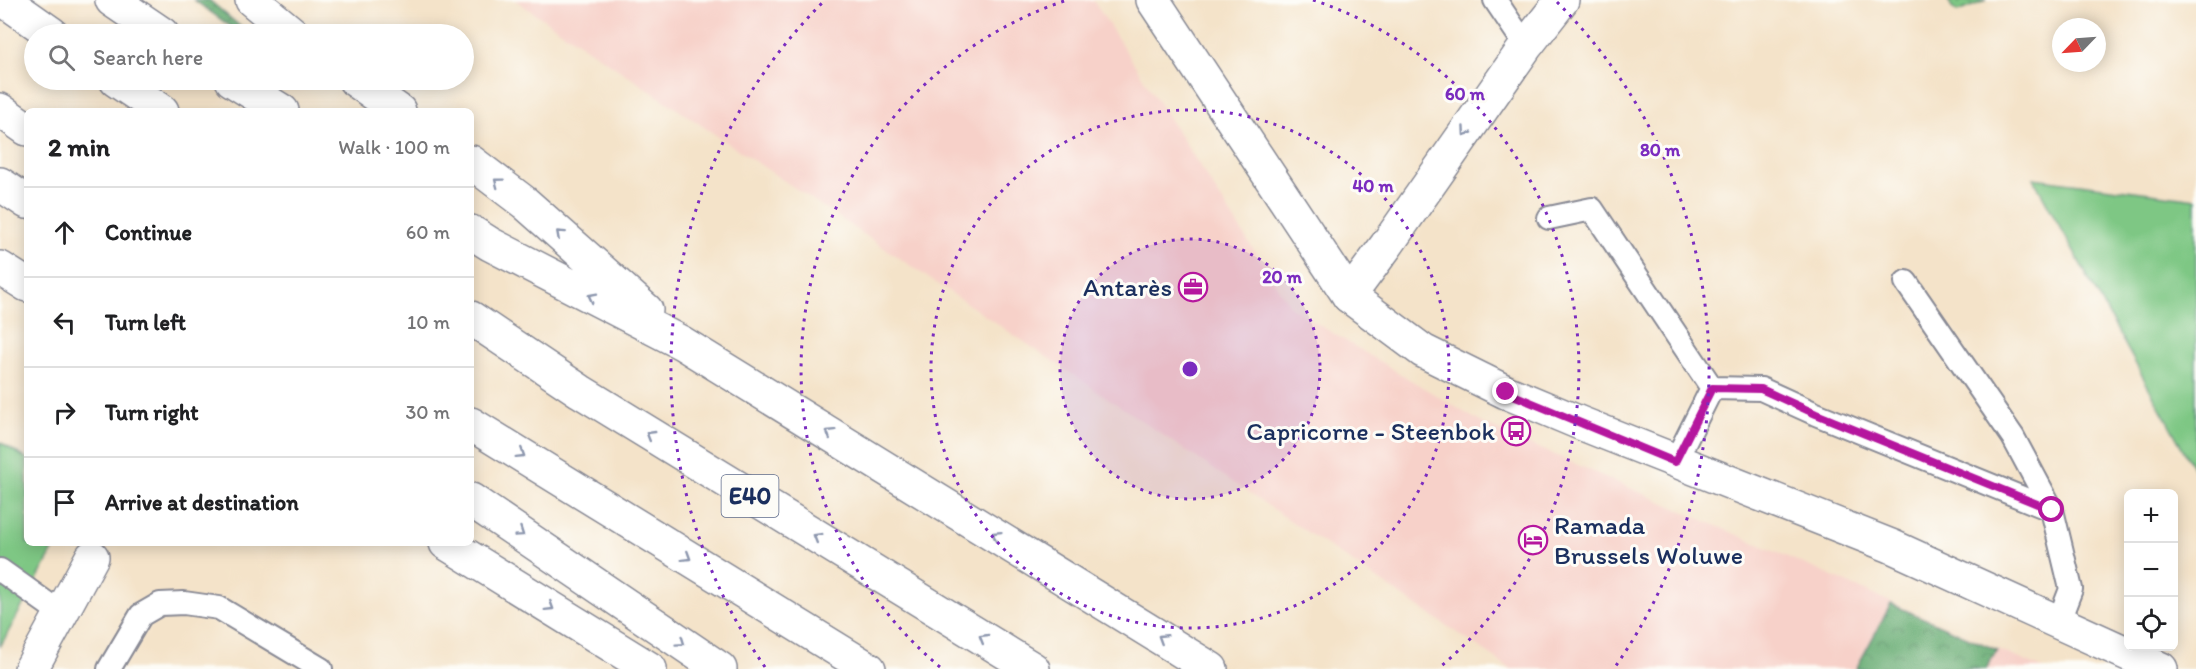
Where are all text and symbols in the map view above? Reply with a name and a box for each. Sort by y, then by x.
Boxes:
north arrow [2052,18,2106,72]
search box [24,24,474,90]
icon: search [45,41,78,74]
text: Search here [93,44,203,71]
text: 60 m [1445,83,1486,105]
one-way arrow [1462,126,1473,137]
text: 2 min [48,131,110,163]
text: Walk · 100 m [338,135,450,159]
text: 80 m [1640,139,1681,161]
text: 40 m [1352,175,1394,197]
one-way arrow [494,179,505,190]
icon: ahead [48,216,81,249]
text: Continue [105,219,192,246]
text: 60 m [406,220,450,244]
one-way arrow [556,230,567,241]
text: 20 m [1262,266,1303,288]
place label: Antarès [1083,271,1172,303]
office icon: Antarès [1177,271,1209,303]
one-way arrow [588,293,599,304]
icon: left [48,306,81,339]
text: Turn left [105,309,186,336]
text: 10 m [407,310,450,334]
centre of rings [1180,359,1200,379]
route end [1492,378,1518,404]
icon: right [48,396,81,429]
text: Turn right [105,399,199,426]
text: 30 m [405,400,450,424]
place label: Capricorne - Steenbok [1246,415,1496,447]
bus stop icon: Capricorne - Steenbok [1500,415,1532,447]
one-way arrow [826,429,836,441]
one-way arrow [646,431,657,442]
one-way arrow [515,447,525,459]
road number: E40 [722,475,778,517]
icon: arrive [48,486,81,519]
text: Arrive at destination [105,489,299,516]
map controls [2124,489,2178,651]
button: + [2124,489,2178,543]
route start [2038,496,2064,522]
place label: Ramada Brussels Woluwe [1554,509,1743,571]
hotel icon: Ramada Brussels Woluwe [1517,524,1549,556]
one-way arrow [513,526,524,537]
one-way arrow [992,531,1002,543]
one-way arrow [813,532,823,544]
button: − [2124,543,2178,597]
one-way arrow [681,549,691,561]
button: locate [2124,597,2178,651]
one-way arrow [543,600,554,611]
one-way arrow [979,634,989,646]
one-way arrow [1158,634,1169,645]
one-way arrow [675,635,686,646]

